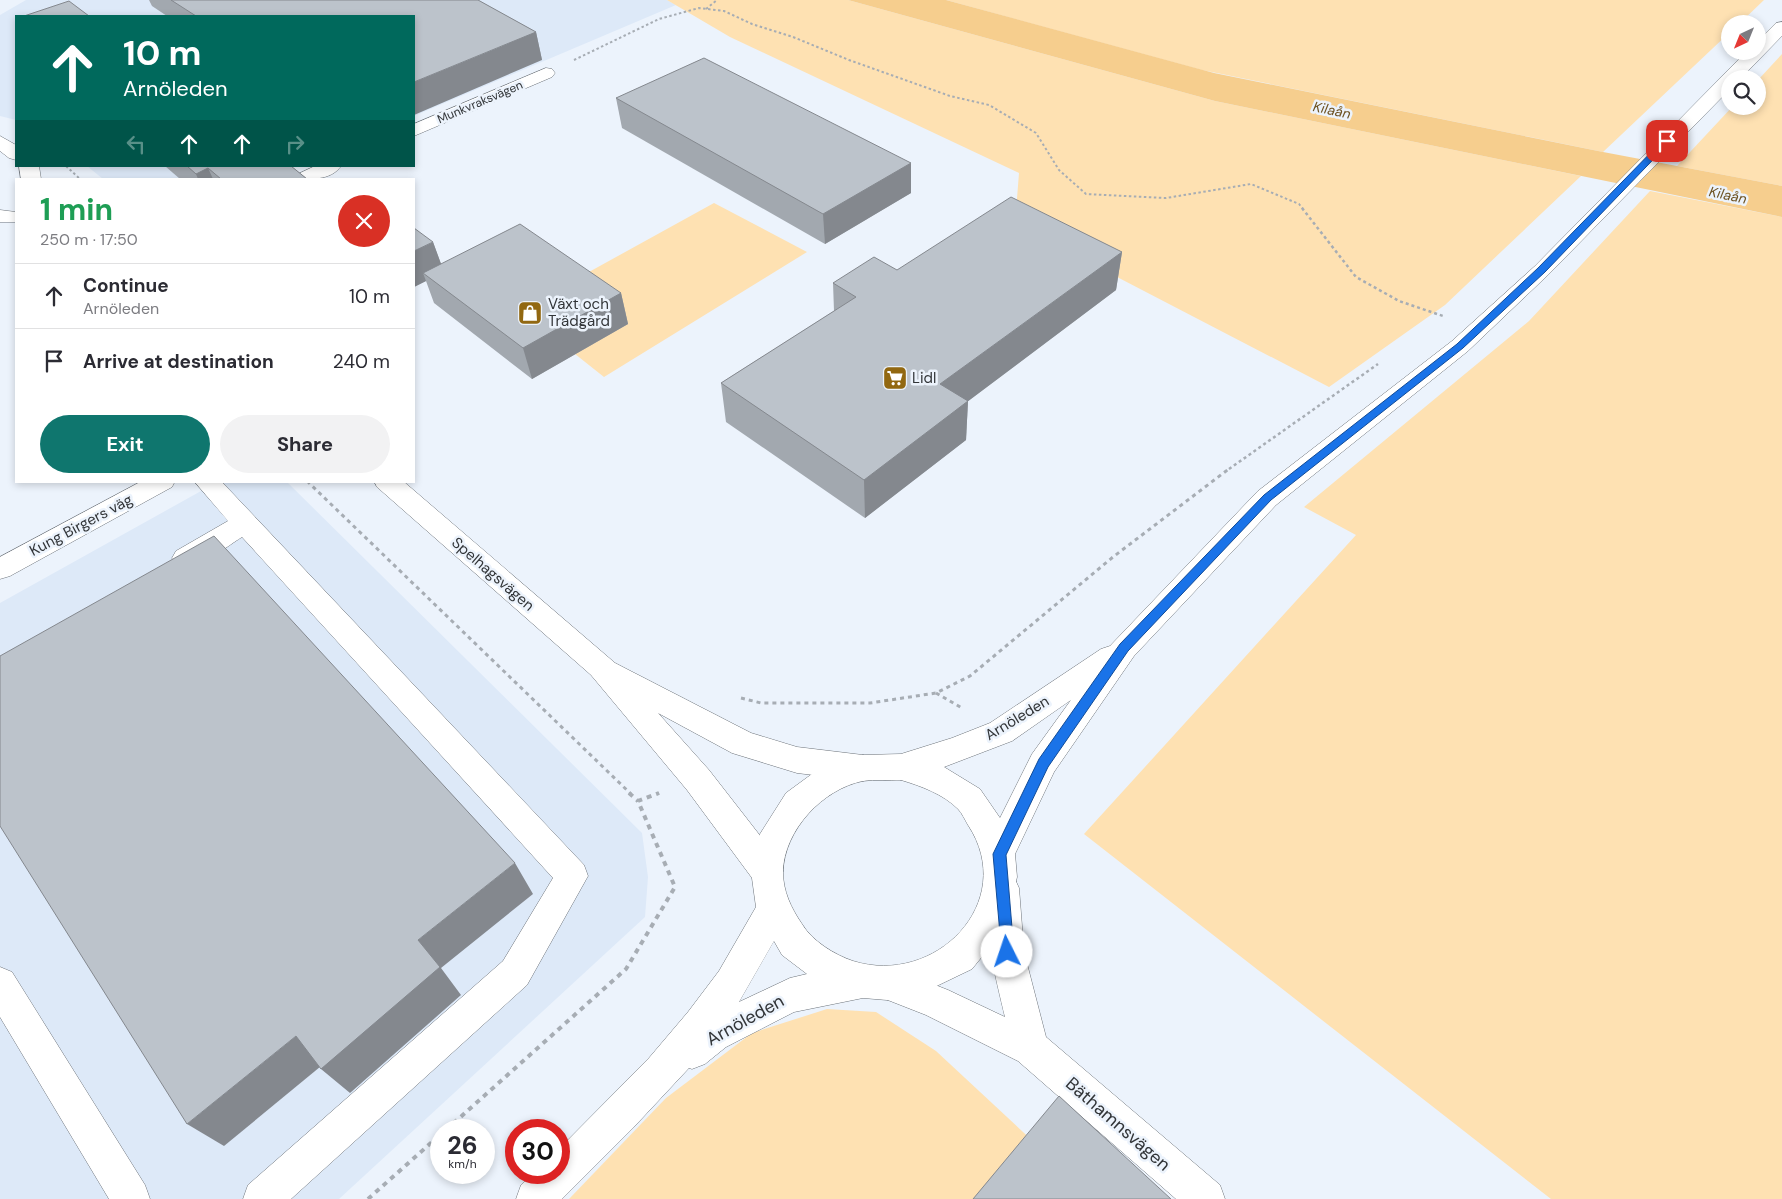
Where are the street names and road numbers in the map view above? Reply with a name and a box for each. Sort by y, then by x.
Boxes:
street label: Munkvraksvägen [435,77,525,127]
street label: Kung Birgers väg [26,489,136,561]
street label: Spelhagsvägen [448,533,538,615]
street label: Arnöleden [981,691,1053,745]
street label: Arnöleden [702,989,788,1051]
street label: Bäthamnsvägen [1060,1072,1176,1176]

